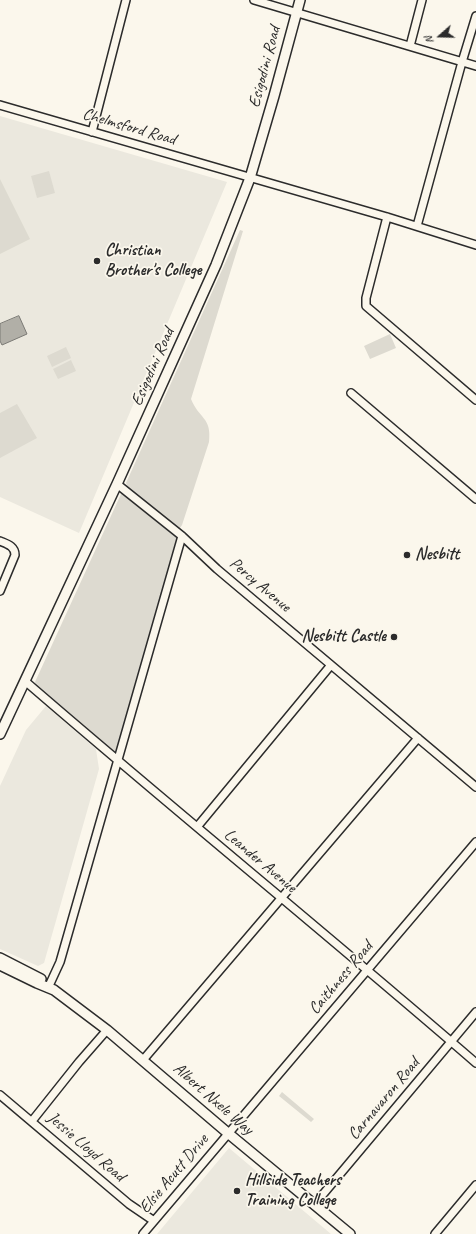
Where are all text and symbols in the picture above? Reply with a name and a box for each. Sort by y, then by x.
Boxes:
north arrow [420,16,460,56]
street label: Esigodini Road [244,24,286,110]
text: N [421,35,436,46]
street label: Chelmsford Road [80,104,178,150]
place label: Christian Brother's College [105,241,201,281]
marker: Christian Brother's College [92,256,102,266]
street label: Esigodini Road [127,325,179,409]
place label: Nesbitt [415,545,459,565]
marker: Nesbitt [402,550,412,560]
street label: Percy Avenue [225,553,295,617]
place label: Nesbitt Castle [301,627,386,647]
marker: Nesbitt Castle [389,632,399,642]
street label: Leander Avenue [219,825,301,897]
street label: Caithness Road [304,937,378,1019]
street label: Carnavaron Road [344,1054,424,1144]
street label: Albert Nxele Way [169,1059,257,1139]
street label: Jessie Lloyd Road [43,1108,129,1186]
street label: Elsie Acutt Drive [135,1130,213,1218]
place label: Hillside Teachers Training College [245,1171,341,1211]
marker: Hillside Teachers Training College [232,1186,242,1196]

